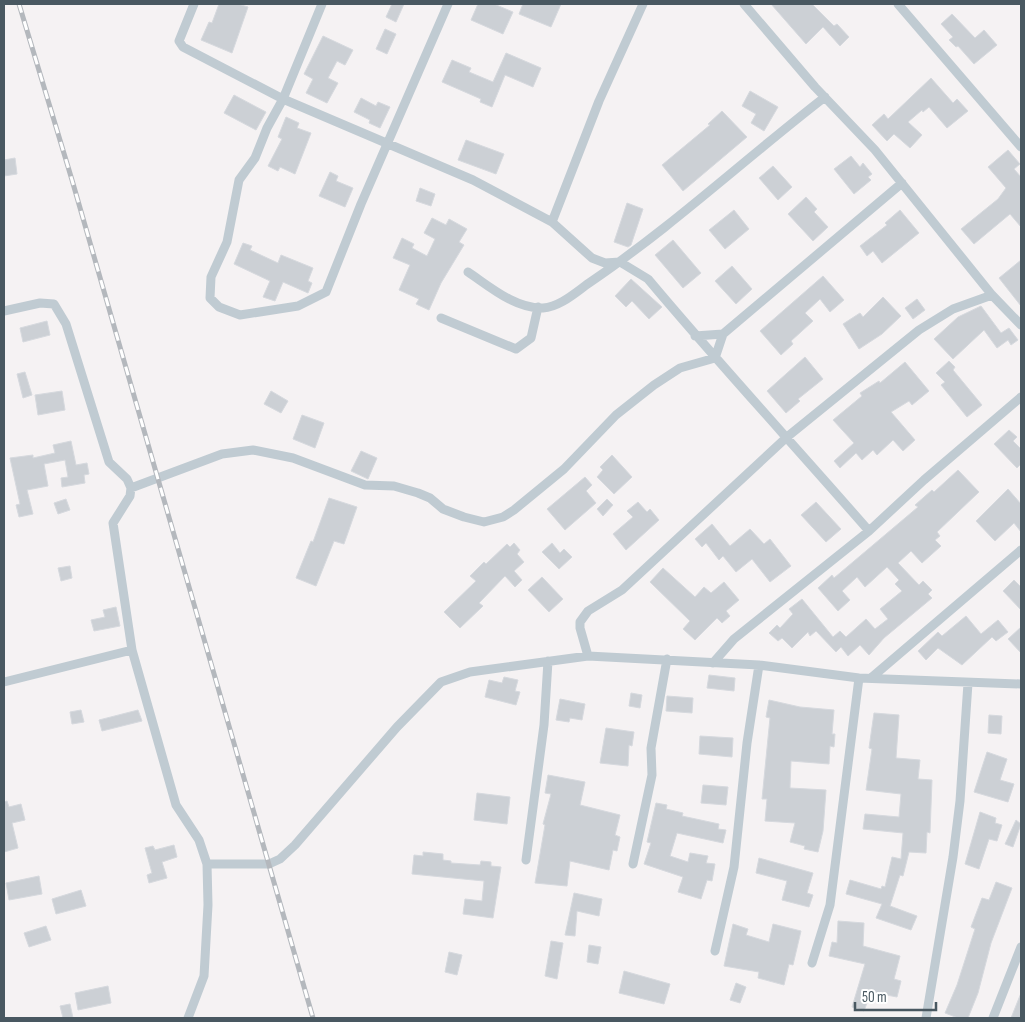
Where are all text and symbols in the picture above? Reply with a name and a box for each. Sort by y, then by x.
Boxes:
scale bar [855,980,936,1012]
text: 50 m [862,988,887,1007]

